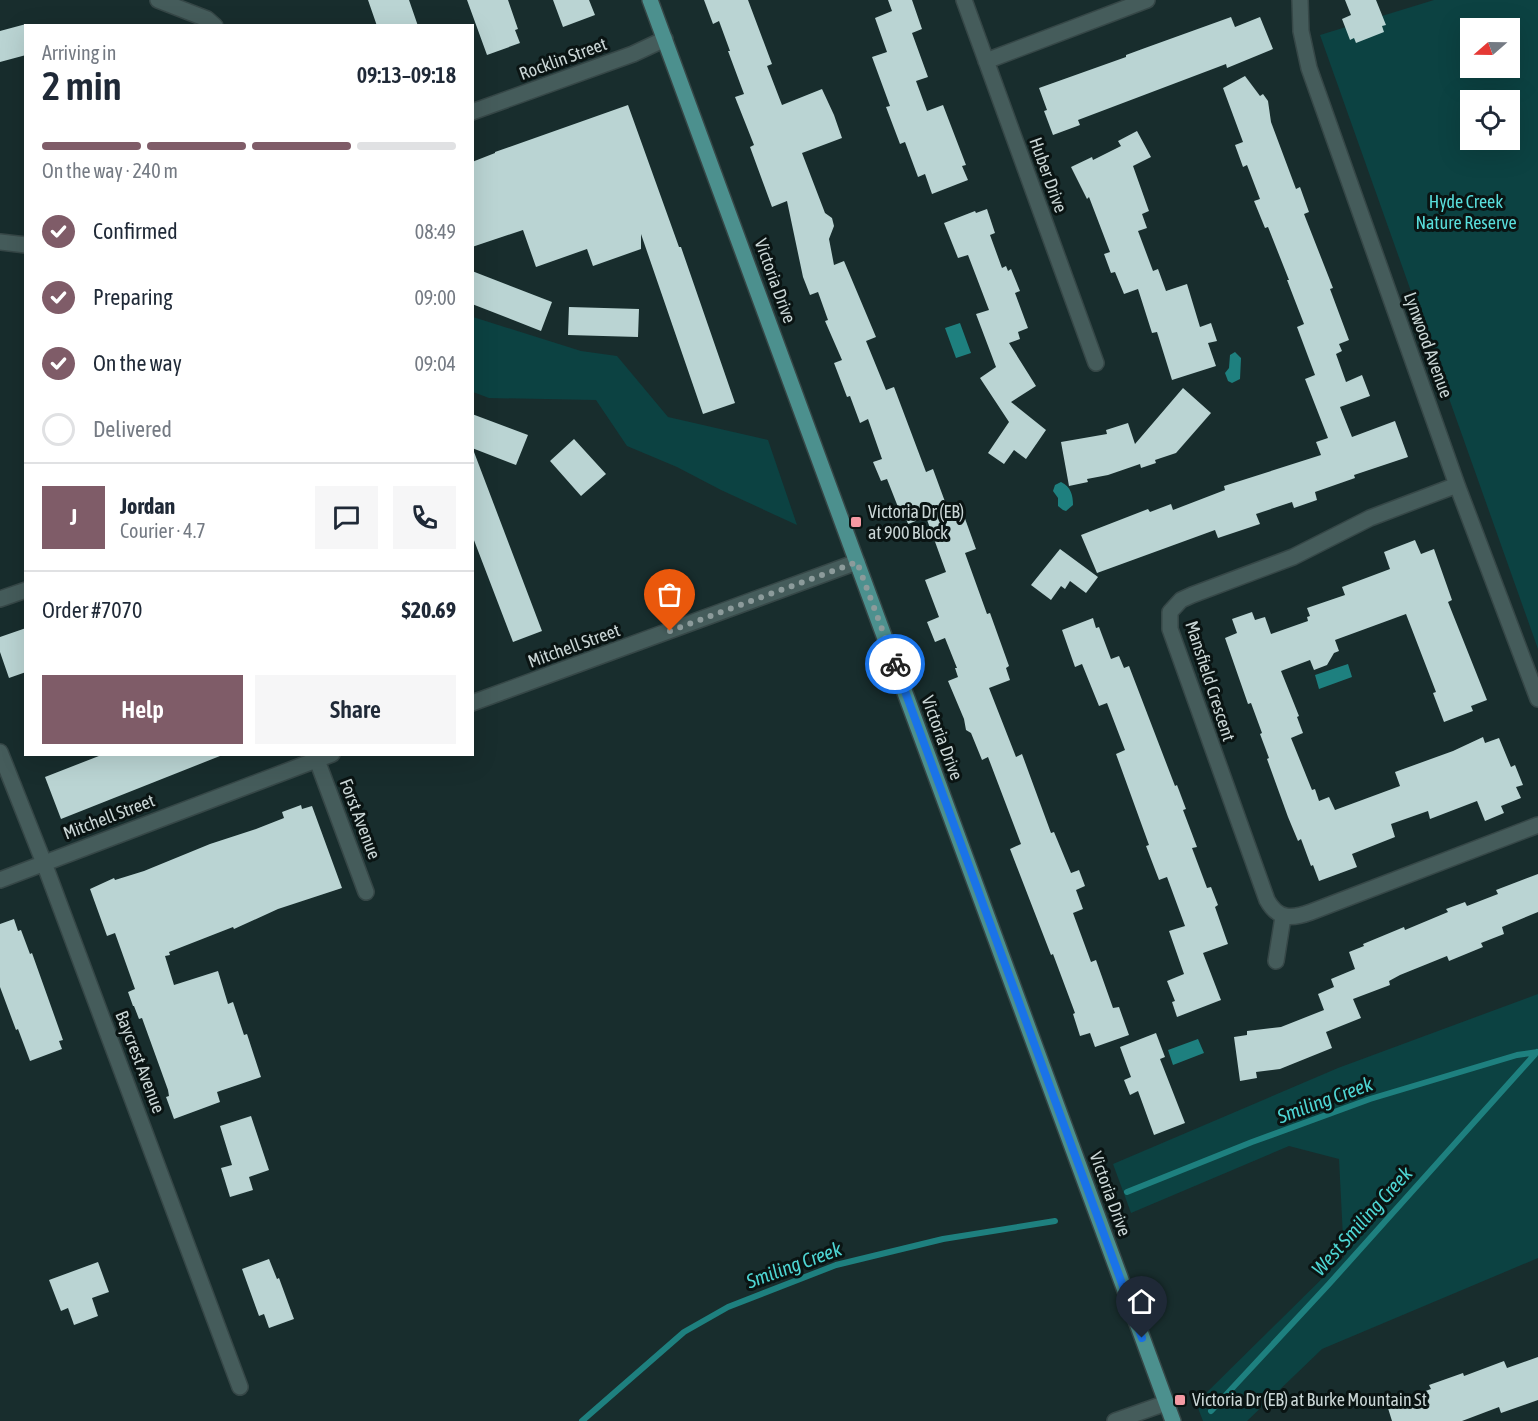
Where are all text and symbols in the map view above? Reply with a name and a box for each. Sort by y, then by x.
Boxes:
north arrow [1460,18,1520,78]
map controls [1460,18,1520,150]
street label: Rocklin Street [516,33,609,84]
text: Arriving in [42,41,116,64]
text: 09:13–09:18 [357,62,456,88]
text: 2 min [42,64,122,108]
button: locate [1460,90,1520,150]
street label: Huber Drive [1025,134,1072,215]
text: On the way · 240 m [42,159,178,182]
park label: Hyde Creek Nature Reserve [1415,191,1517,233]
icon: check [42,215,75,248]
text: Confirmed [93,218,178,244]
text: 08:49 [415,220,456,243]
street label: Victoria Drive [751,236,800,326]
icon: check [42,281,75,314]
text: Preparing [93,284,173,310]
text: 09:00 [414,286,456,309]
street label: Lynwood Avenue [1400,289,1457,401]
icon: check [42,347,75,380]
text: On the way [93,350,182,376]
text: 09:04 [414,352,456,375]
text: Delivered [93,416,172,442]
button: chat [315,486,378,549]
button: phone [393,486,456,549]
text: Jordan [120,493,175,519]
place label: Victoria Dr (EB) at 900 Block [868,501,964,543]
text: J [70,504,77,530]
marker: Victoria Dr (EB) at 900 Block [849,515,863,529]
text: Courier · 4.7 [120,519,206,542]
pin [644,569,695,631]
icon: bag [653,578,686,611]
text: Order #7070 [42,597,142,623]
text: $20.69 [401,597,456,623]
street label: Mansfield Crescent [1181,618,1240,744]
street label: Mitchell Street [525,619,623,672]
courier [865,634,925,694]
icon: bike [879,648,912,681]
button: Help [42,675,243,744]
button: Share [255,675,456,744]
street label: Victoria Drive [918,693,967,783]
street label: Forst Avenue [336,776,385,862]
street label: Mitchell Street [60,789,158,844]
street label: Baycrest Avenue [111,1008,170,1116]
water label: Smiling Creek [1273,1072,1376,1128]
street label: Victoria Drive [1086,1149,1135,1239]
water label: West Smiling Creek [1307,1161,1417,1280]
water label: Smiling Creek [742,1237,845,1293]
pin [1116,1276,1167,1338]
icon: home [1125,1285,1158,1318]
place label: Victoria Dr (EB) at Burke Mountain St [1192,1389,1427,1410]
marker: Victoria Dr (EB) at Burke Mountain St [1173,1393,1187,1407]

